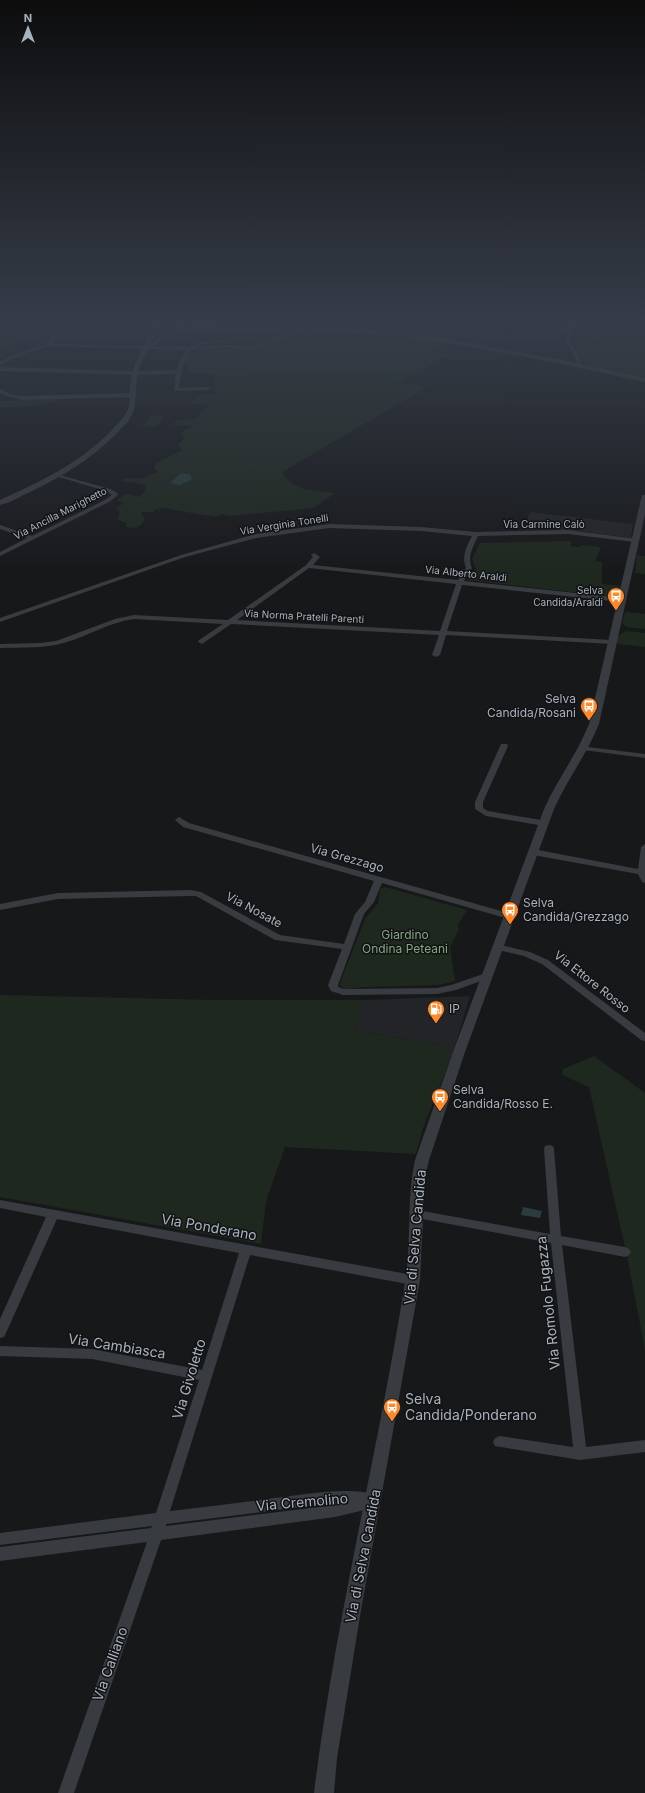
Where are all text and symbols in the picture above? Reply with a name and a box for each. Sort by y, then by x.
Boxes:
north arrow [8,8,48,48]
text: N [24,11,32,25]
street label: Via Ancilla Marighetto [11,484,109,542]
street label: Via Verginia Tonelli [239,511,329,537]
street label: Via Carmine Calò [503,518,585,530]
street label: Via Alberto Araldi [425,563,507,583]
place label: Selva Candida/Araldi [533,584,603,608]
bus stop icon: Selva Candida/Araldi [606,586,626,611]
street label: Via Norma Pratelli Parenti [244,607,364,625]
place label: Selva Candida/Rosani [487,691,576,720]
bus stop icon: Selva Candida/Rosani [579,696,599,721]
street label: Via Grezzago [309,840,386,875]
street label: Via Nosate [224,889,285,931]
place label: Selva Candida/Grezzago [523,895,629,924]
bus stop icon: Selva Candida/Grezzago [500,900,520,925]
park label: Giardino Ondina Peteani [362,927,448,956]
street label: Via Ettore Rosso [551,947,633,1016]
fuel station icon: IP [426,999,446,1024]
place label: IP [449,1001,460,1016]
place label: Selva Candida/Rosso E. [453,1082,553,1111]
bus stop icon: Selva Candida/Rosso E. [430,1087,450,1112]
street label: Via di Selva Candida [400,1169,429,1305]
street label: Via Ponderano [160,1210,258,1243]
street label: Via Romolo Fugazza [532,1235,563,1371]
street label: Via Cambiasca [67,1329,167,1362]
street label: Via Givoletto [168,1337,209,1421]
place label: Selva Candida/Ponderano [405,1390,537,1423]
bus stop icon: Selva Candida/Ponderano [382,1397,402,1422]
street label: Via di Selva Candida [341,1488,384,1624]
street label: Via Cremolino [255,1489,349,1514]
street label: Via Calliano [88,1624,131,1703]

